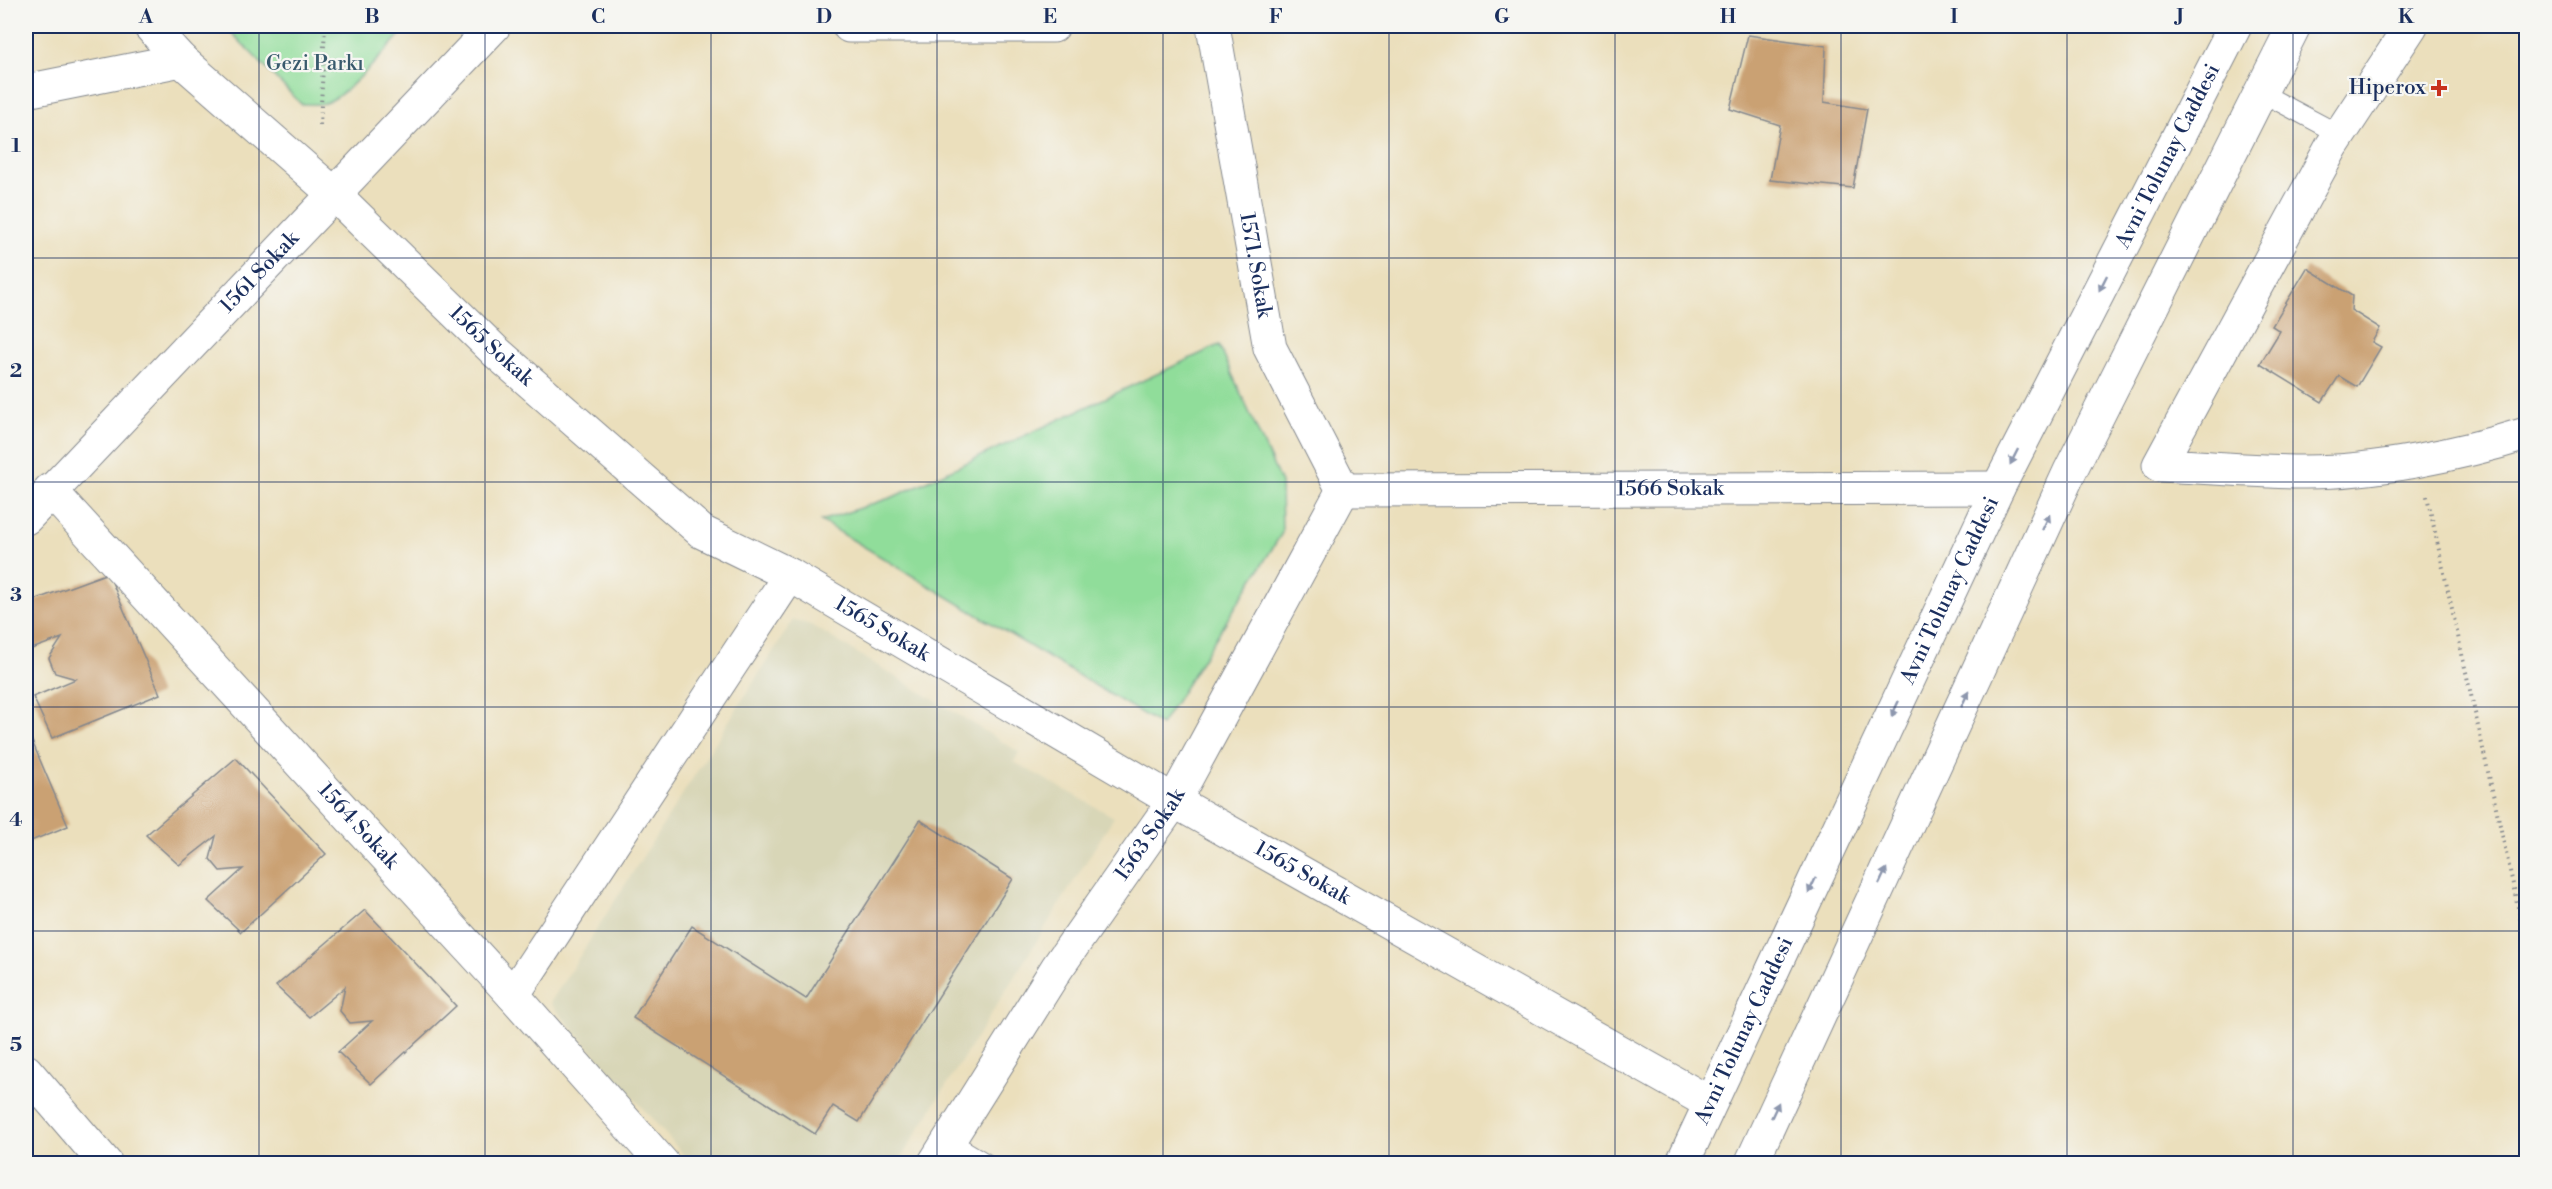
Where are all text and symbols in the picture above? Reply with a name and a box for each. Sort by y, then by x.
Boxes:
text: A [138,5,154,30]
text: B [364,5,380,30]
text: C [591,5,605,30]
text: D [816,5,832,30]
text: E [1043,5,1057,30]
text: F [1269,5,1283,30]
text: G [1494,5,1510,30]
text: H [1720,5,1737,30]
text: I [1950,5,1958,30]
text: J [2173,5,2184,30]
text: K [2398,5,2415,30]
park label: Gezi Parkı [266,51,364,77]
street label: Avni Tolunay Caddesi [2110,60,2226,254]
place label: Hiperox [2349,75,2426,101]
marker: Hiperox [2430,79,2448,97]
text: 1 [11,134,21,159]
street label: 1571. Sokak [1233,210,1278,321]
street label: 1561 Sokak [215,225,305,319]
one-way arrow [2098,275,2108,292]
street label: 1565 Sokak [443,300,540,392]
text: 2 [10,359,22,384]
one-way arrow [2010,448,2020,466]
street label: 1566 Sokak [1616,476,1725,502]
street label: Avni Tolunay Caddesi [1895,493,2005,689]
one-way arrow [2042,513,2051,530]
text: 3 [10,583,22,608]
street label: 1565 Sokak [830,591,935,668]
one-way arrow [1960,690,1970,708]
one-way arrow [1890,700,1899,717]
street label: 1564 Sokak [312,778,405,875]
street label: 1563 Sokak [1109,783,1192,886]
text: 4 [9,808,23,833]
street label: 1565 Sokak [1250,836,1356,911]
one-way arrow [1878,867,1888,885]
one-way arrow [1808,877,1817,894]
street label: Avni Tolunay Caddesi [1689,933,1799,1130]
text: 5 [10,1033,22,1058]
one-way arrow [1771,1102,1780,1119]

